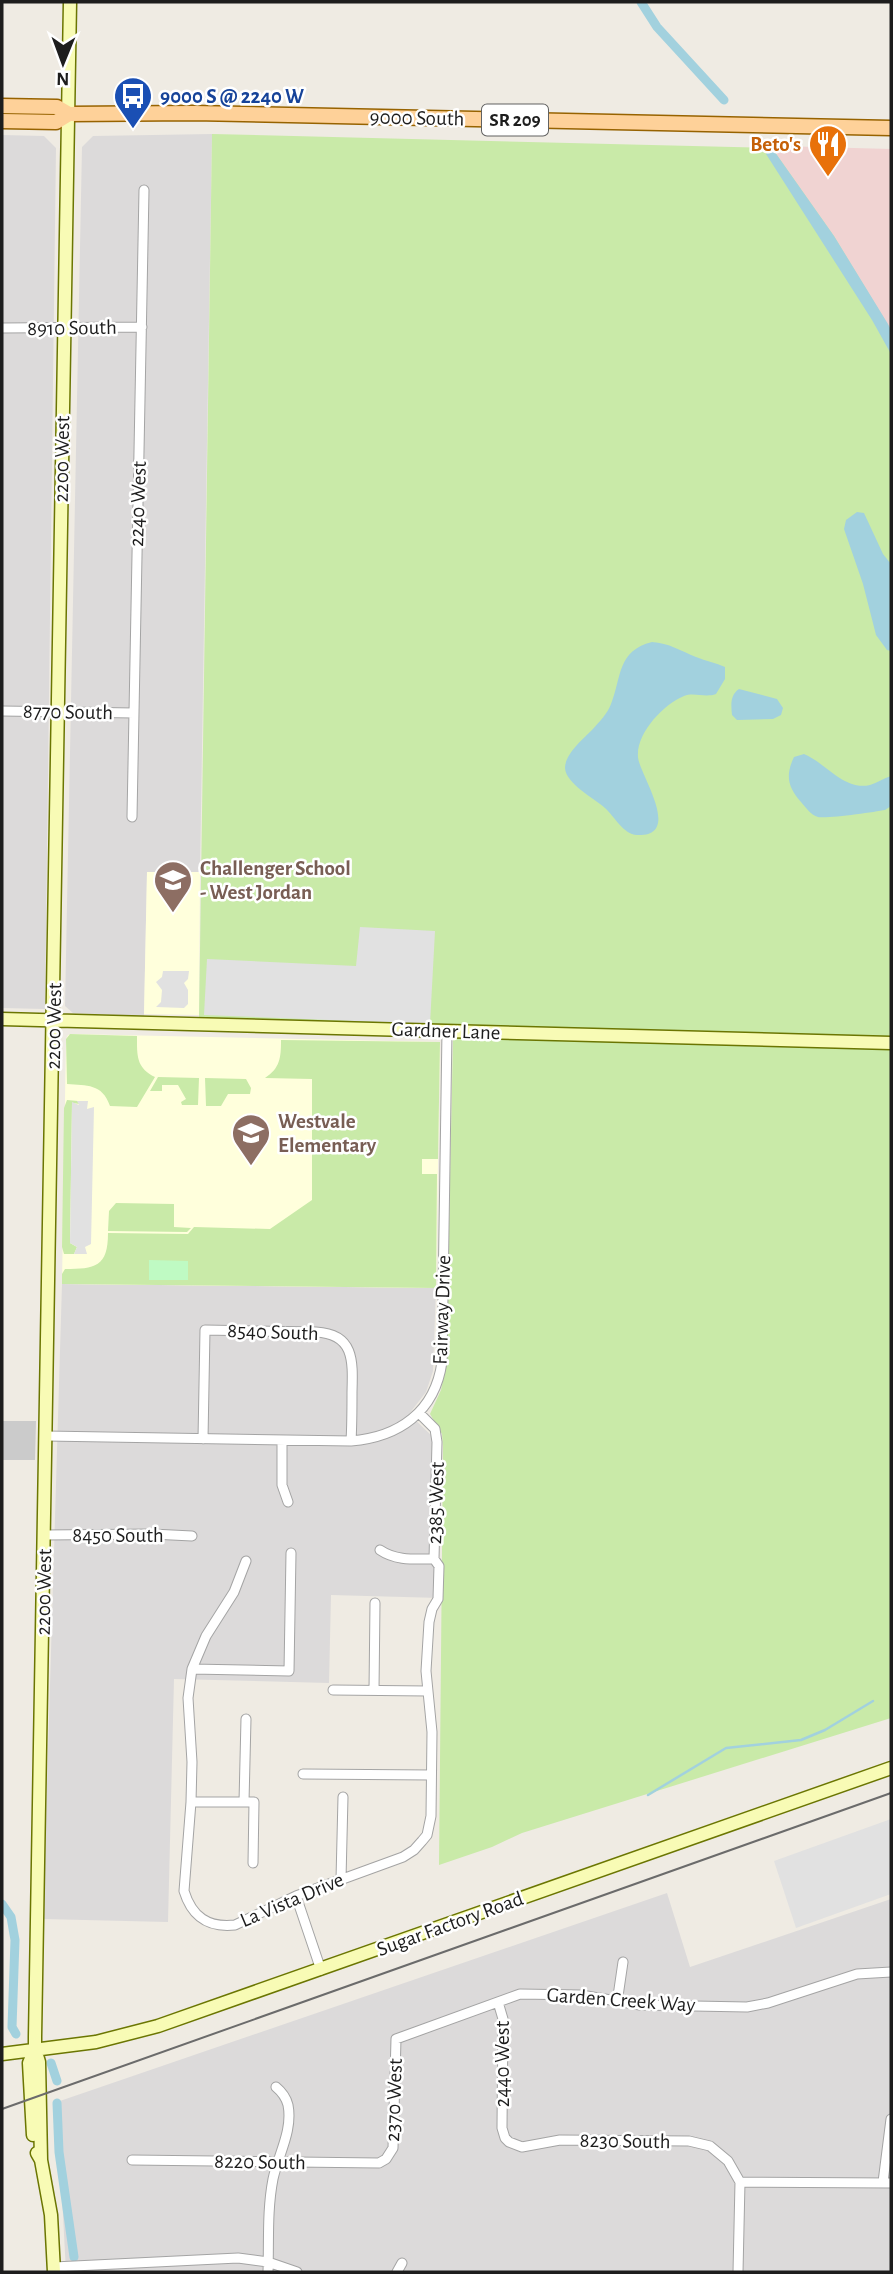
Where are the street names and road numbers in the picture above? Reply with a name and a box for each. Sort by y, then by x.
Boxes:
road number: SR 209 [482,104,548,136]
street label: 9000 South [369,107,465,129]
street label: 8910 South [27,317,117,339]
street label: 2200 West [51,415,73,503]
street label: 2240 West [126,460,150,547]
street label: 8770 South [23,701,113,723]
street label: 2200 West [43,982,65,1070]
street label: Gardner Lane [391,1019,501,1043]
street label: Fairway Drive [430,1255,454,1365]
street label: 8540 South [227,1320,319,1344]
street label: 2385 West [424,1461,448,1545]
street label: 8450 South [72,1525,164,1546]
street label: 2200 West [33,1548,55,1636]
street label: La Vista Drive [237,1869,347,1931]
street label: Sugar Factory Road [374,1888,526,1960]
street label: Garden Creek Way [546,1984,696,2016]
street label: 2440 West [492,2021,513,2107]
street label: 2370 West [382,2058,406,2142]
street label: 8230 South [579,2130,671,2152]
street label: 8220 South [214,2151,306,2173]

